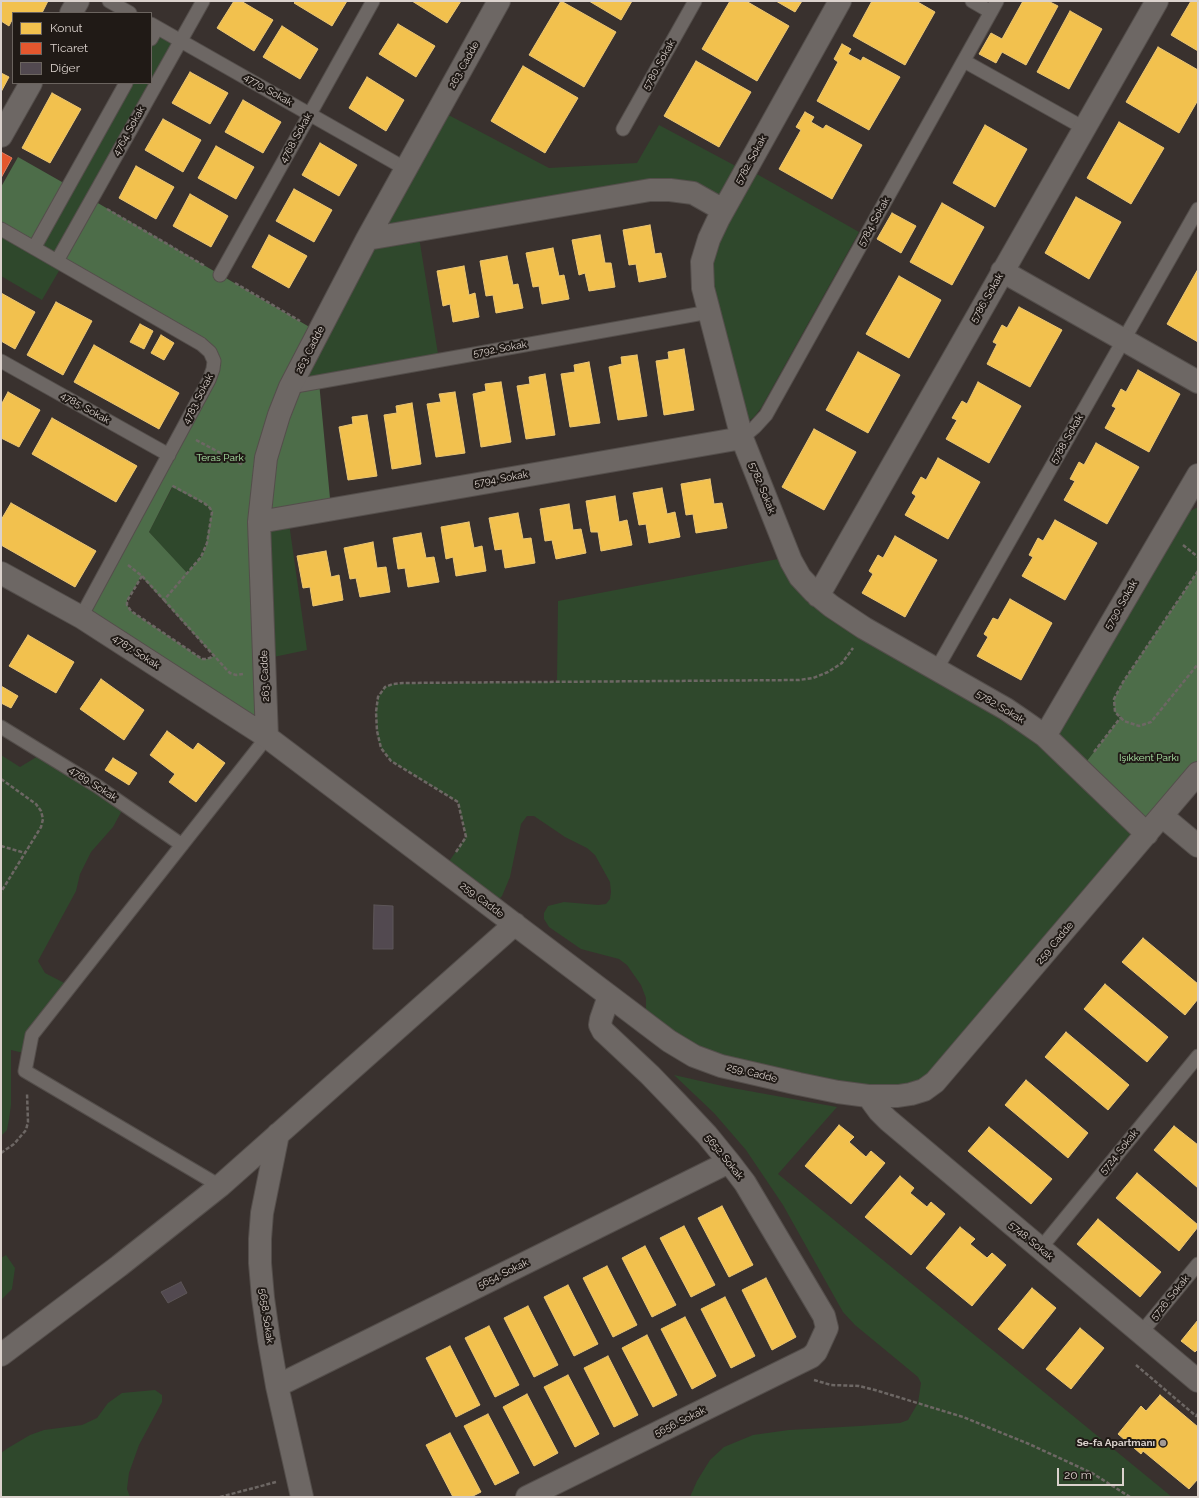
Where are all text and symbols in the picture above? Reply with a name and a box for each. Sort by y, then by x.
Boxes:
legend [12,12,152,84]
text: Konut [50,21,83,35]
street label: 5780. Sokak [640,38,678,92]
street label: 263. Cadde [446,40,482,90]
text: Ticaret [50,41,88,55]
text: Diğer [50,61,80,75]
street label: 4779. Sokak [241,71,295,109]
street label: 4764. Sokak [110,104,148,158]
street label: 4768. Sokak [277,111,315,165]
street label: 5782. Sokak [733,133,769,187]
street label: 5784. Sokak [856,195,892,249]
street label: 5786. Sokak [968,271,1006,325]
street label: 263. Cadde [293,324,327,376]
street label: 5792. Sokak [472,338,528,360]
street label: 4783. Sokak [180,372,216,426]
street label: 4785. Sokak [58,390,112,426]
street label: 5788. Sokak [1048,412,1086,466]
park label: Teras Park [196,452,244,464]
street label: 5782. Sokak [746,461,778,515]
street label: 5794. Sokak [473,468,529,490]
street label: 5790. Sokak [1102,578,1140,632]
street label: 4787. Sokak [110,632,162,672]
street label: 263. Cadde [258,650,272,702]
street label: 5782. Sokak [974,688,1026,726]
park label: Işıkkent Parkı [1119,752,1179,764]
street label: 4789. Sokak [67,764,119,804]
street label: 259. Cadde [458,880,506,920]
street label: 259. Cadde [1034,919,1076,967]
street label: 259. Cadde [726,1061,778,1085]
street label: 5724. Sokak [1097,1127,1141,1177]
street label: 5652. Sokak [702,1132,746,1182]
street label: 5748. Sokak [1006,1219,1056,1263]
street label: 5654. Sokak [476,1257,530,1291]
street label: 5726. Sokak [1148,1273,1192,1323]
street label: 5658. Sokak [256,1288,276,1344]
street label: 5656. Sokak [652,1404,708,1440]
place label: Se-fa Apartmanı [1077,1437,1155,1449]
marker: Se-fa Apartmanı [1158,1438,1168,1448]
scale bar [1059,1460,1126,1486]
text: 20 m [1064,1468,1092,1482]

